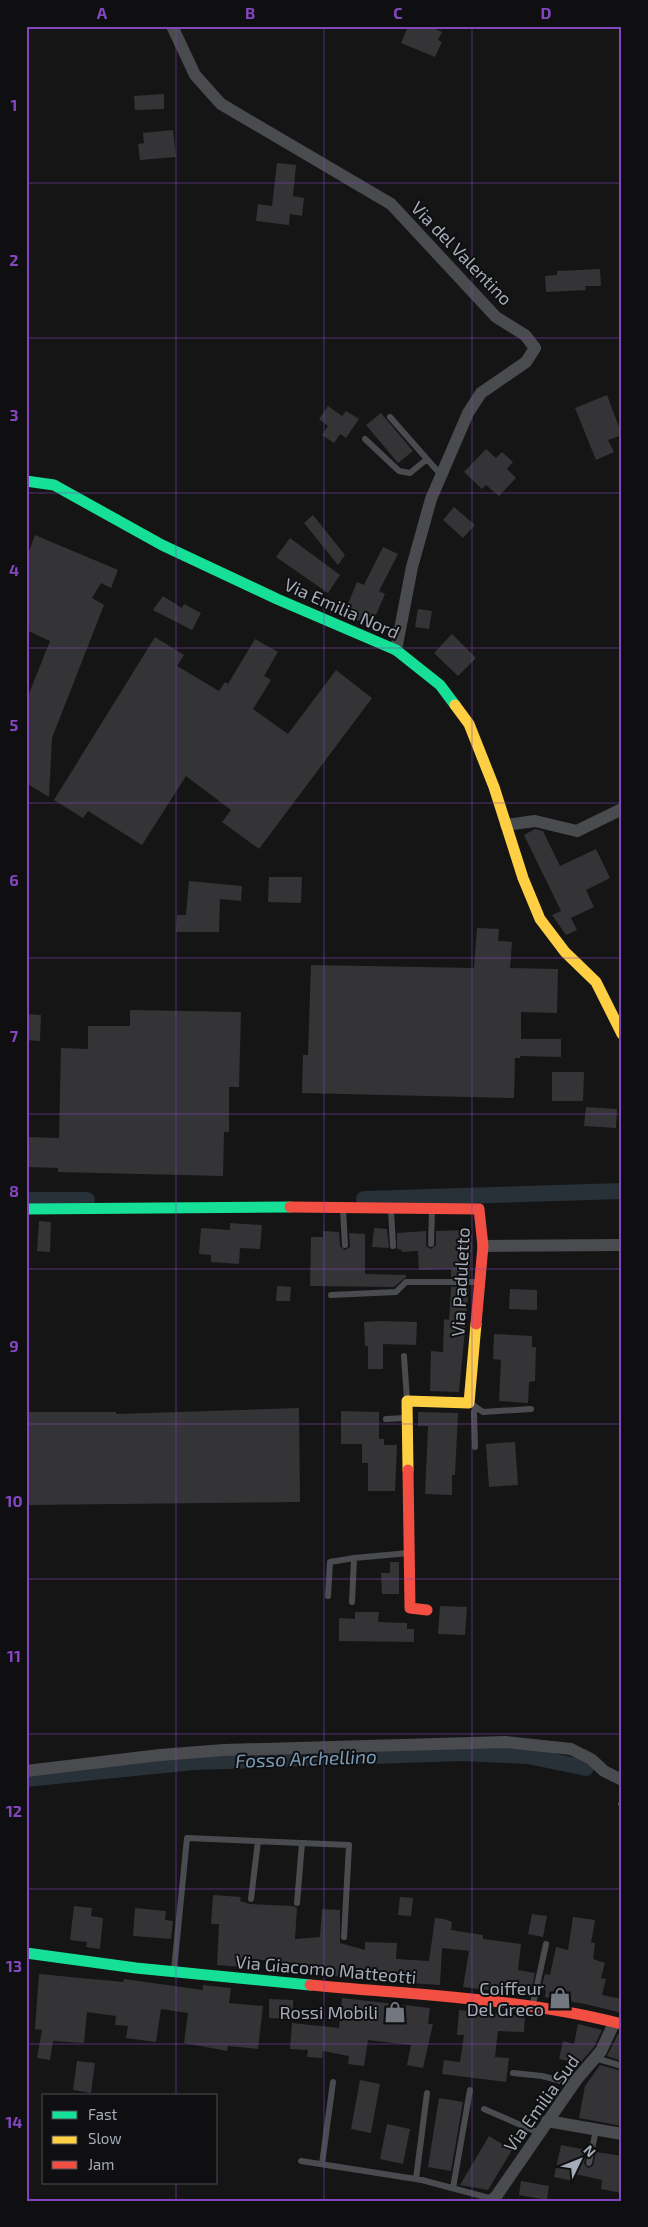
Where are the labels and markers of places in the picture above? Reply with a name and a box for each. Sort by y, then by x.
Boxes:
place label: Coiffeur Del Greco [467,1977,544,2020]
shop icon: Coiffeur Del Greco [547,1985,573,2011]
shop icon: Rossi Mobili [382,1999,408,2025]
place label: Rossi Mobili [279,2001,378,2023]

